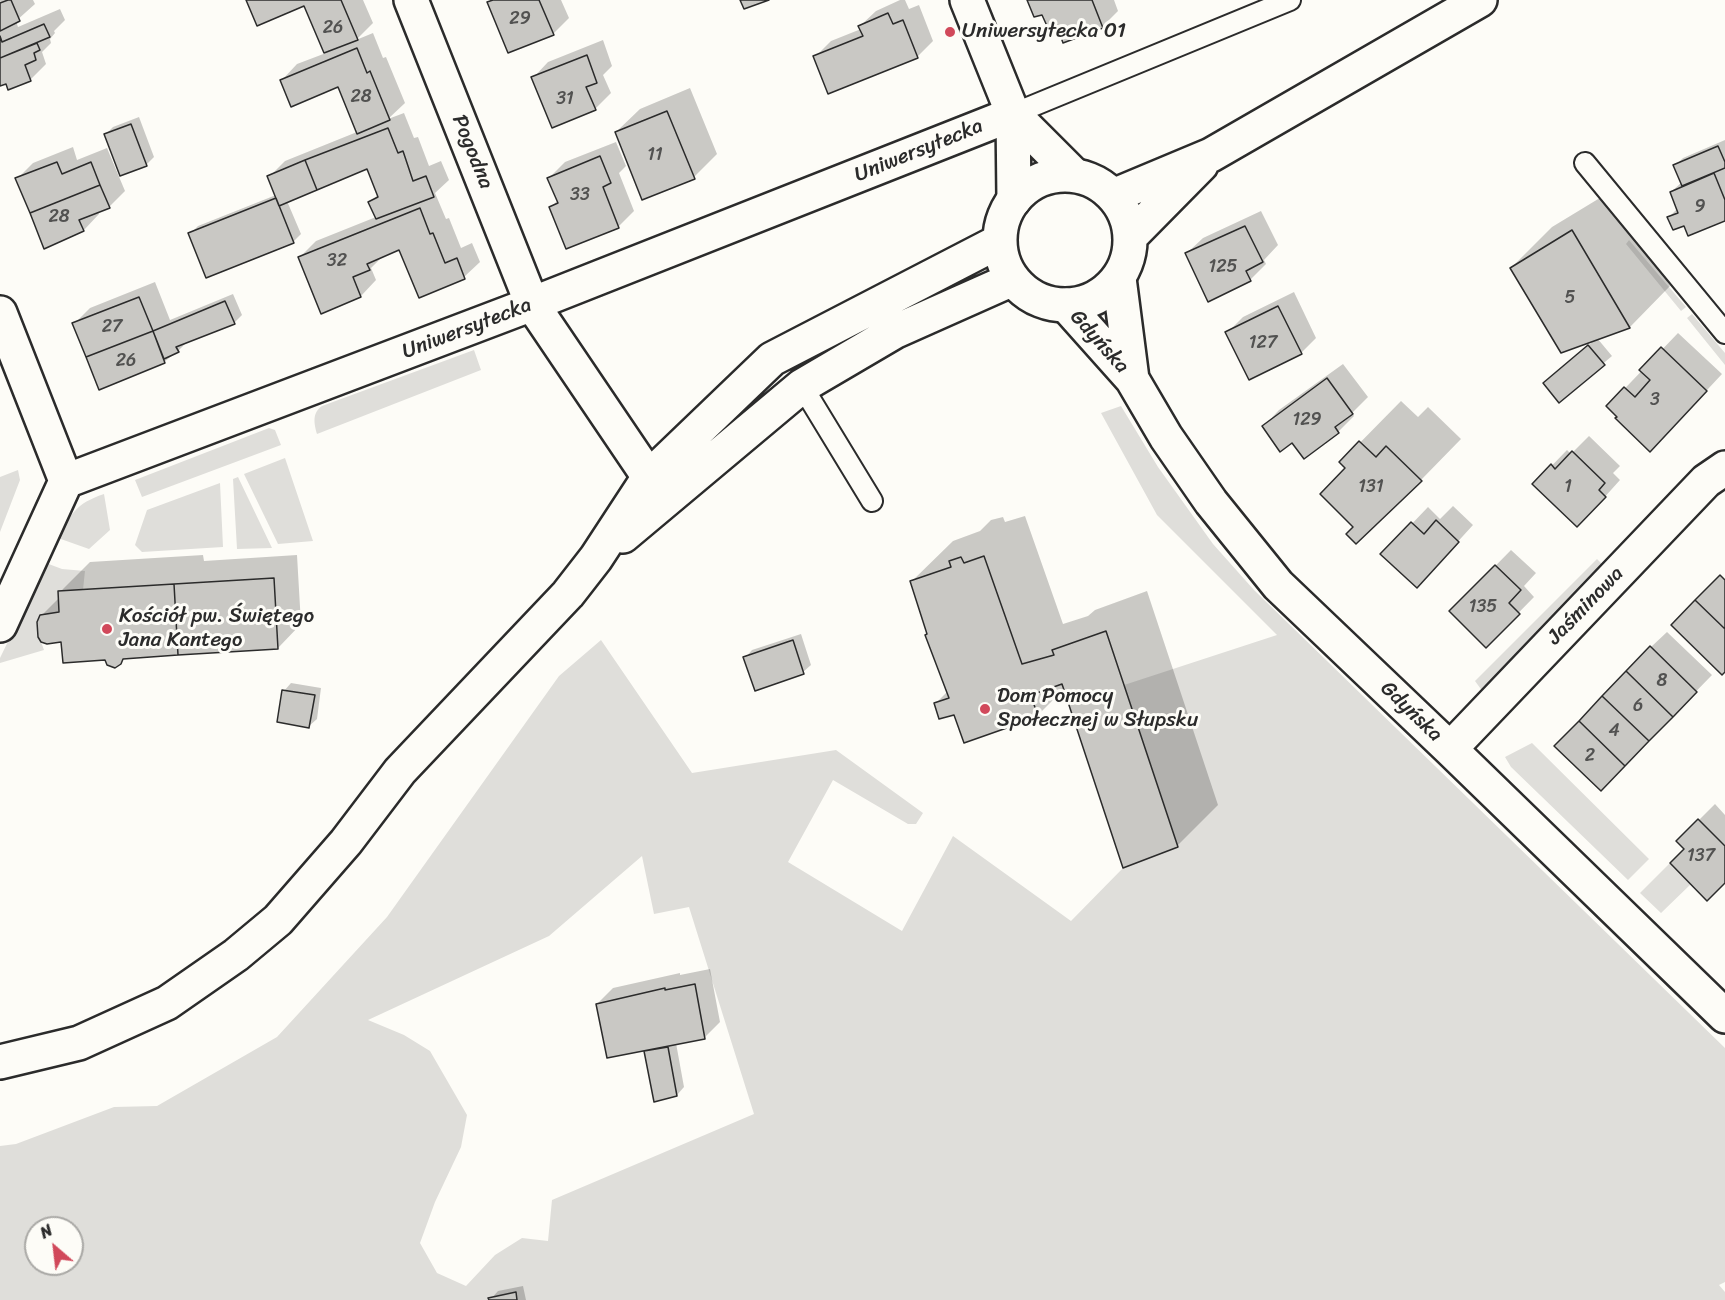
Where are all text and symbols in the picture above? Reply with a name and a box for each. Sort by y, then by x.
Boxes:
house number: 29 [509,8,531,30]
house number: 26 [323,17,343,39]
place label: Uniwersytecka 01 [962,19,1126,45]
marker: Uniwersytecka 01 [943,25,957,39]
house number: 28 [350,86,372,108]
house number: 31 [556,88,574,110]
street label: Pogodna [446,111,498,193]
street label: Uniwersytecka [851,114,987,188]
house number: 11 [647,144,663,166]
house number: 33 [570,184,590,206]
house number: 9 [1694,196,1706,218]
house number: 28 [48,206,70,228]
house number: 32 [327,250,347,272]
house number: 125 [1208,256,1238,278]
house number: 5 [1565,287,1575,309]
street label: Uniwersytecka [399,293,535,365]
street label: Gdyńska [1064,305,1134,379]
house number: 27 [102,316,122,338]
house number: 127 [1249,332,1277,354]
house number: 26 [116,350,136,372]
house number: 3 [1650,389,1660,411]
house number: 129 [1292,409,1322,431]
house number: 131 [1358,476,1384,498]
house number: 1 [1564,476,1572,498]
street label: Jaśminowa [1543,562,1629,650]
house number: 135 [1469,596,1497,618]
place label: Kościół pw. Świętego Jana Kantego [119,604,314,654]
marker: Kościół pw. Świętego Jana Kantego [100,622,114,636]
house number: 8 [1657,670,1667,692]
street label: Gdyńska [1375,676,1447,748]
place label: Dom Pomocy Społecznej w Słupsku [997,684,1198,734]
house number: 6 [1633,695,1643,717]
marker: Dom Pomocy Społecznej w Słupsku [978,702,992,716]
house number: 4 [1608,720,1620,742]
house number: 2 [1585,745,1595,767]
house number: 137 [1687,845,1715,867]
north arrow [24,1216,84,1276]
text: N [35,1216,58,1247]

